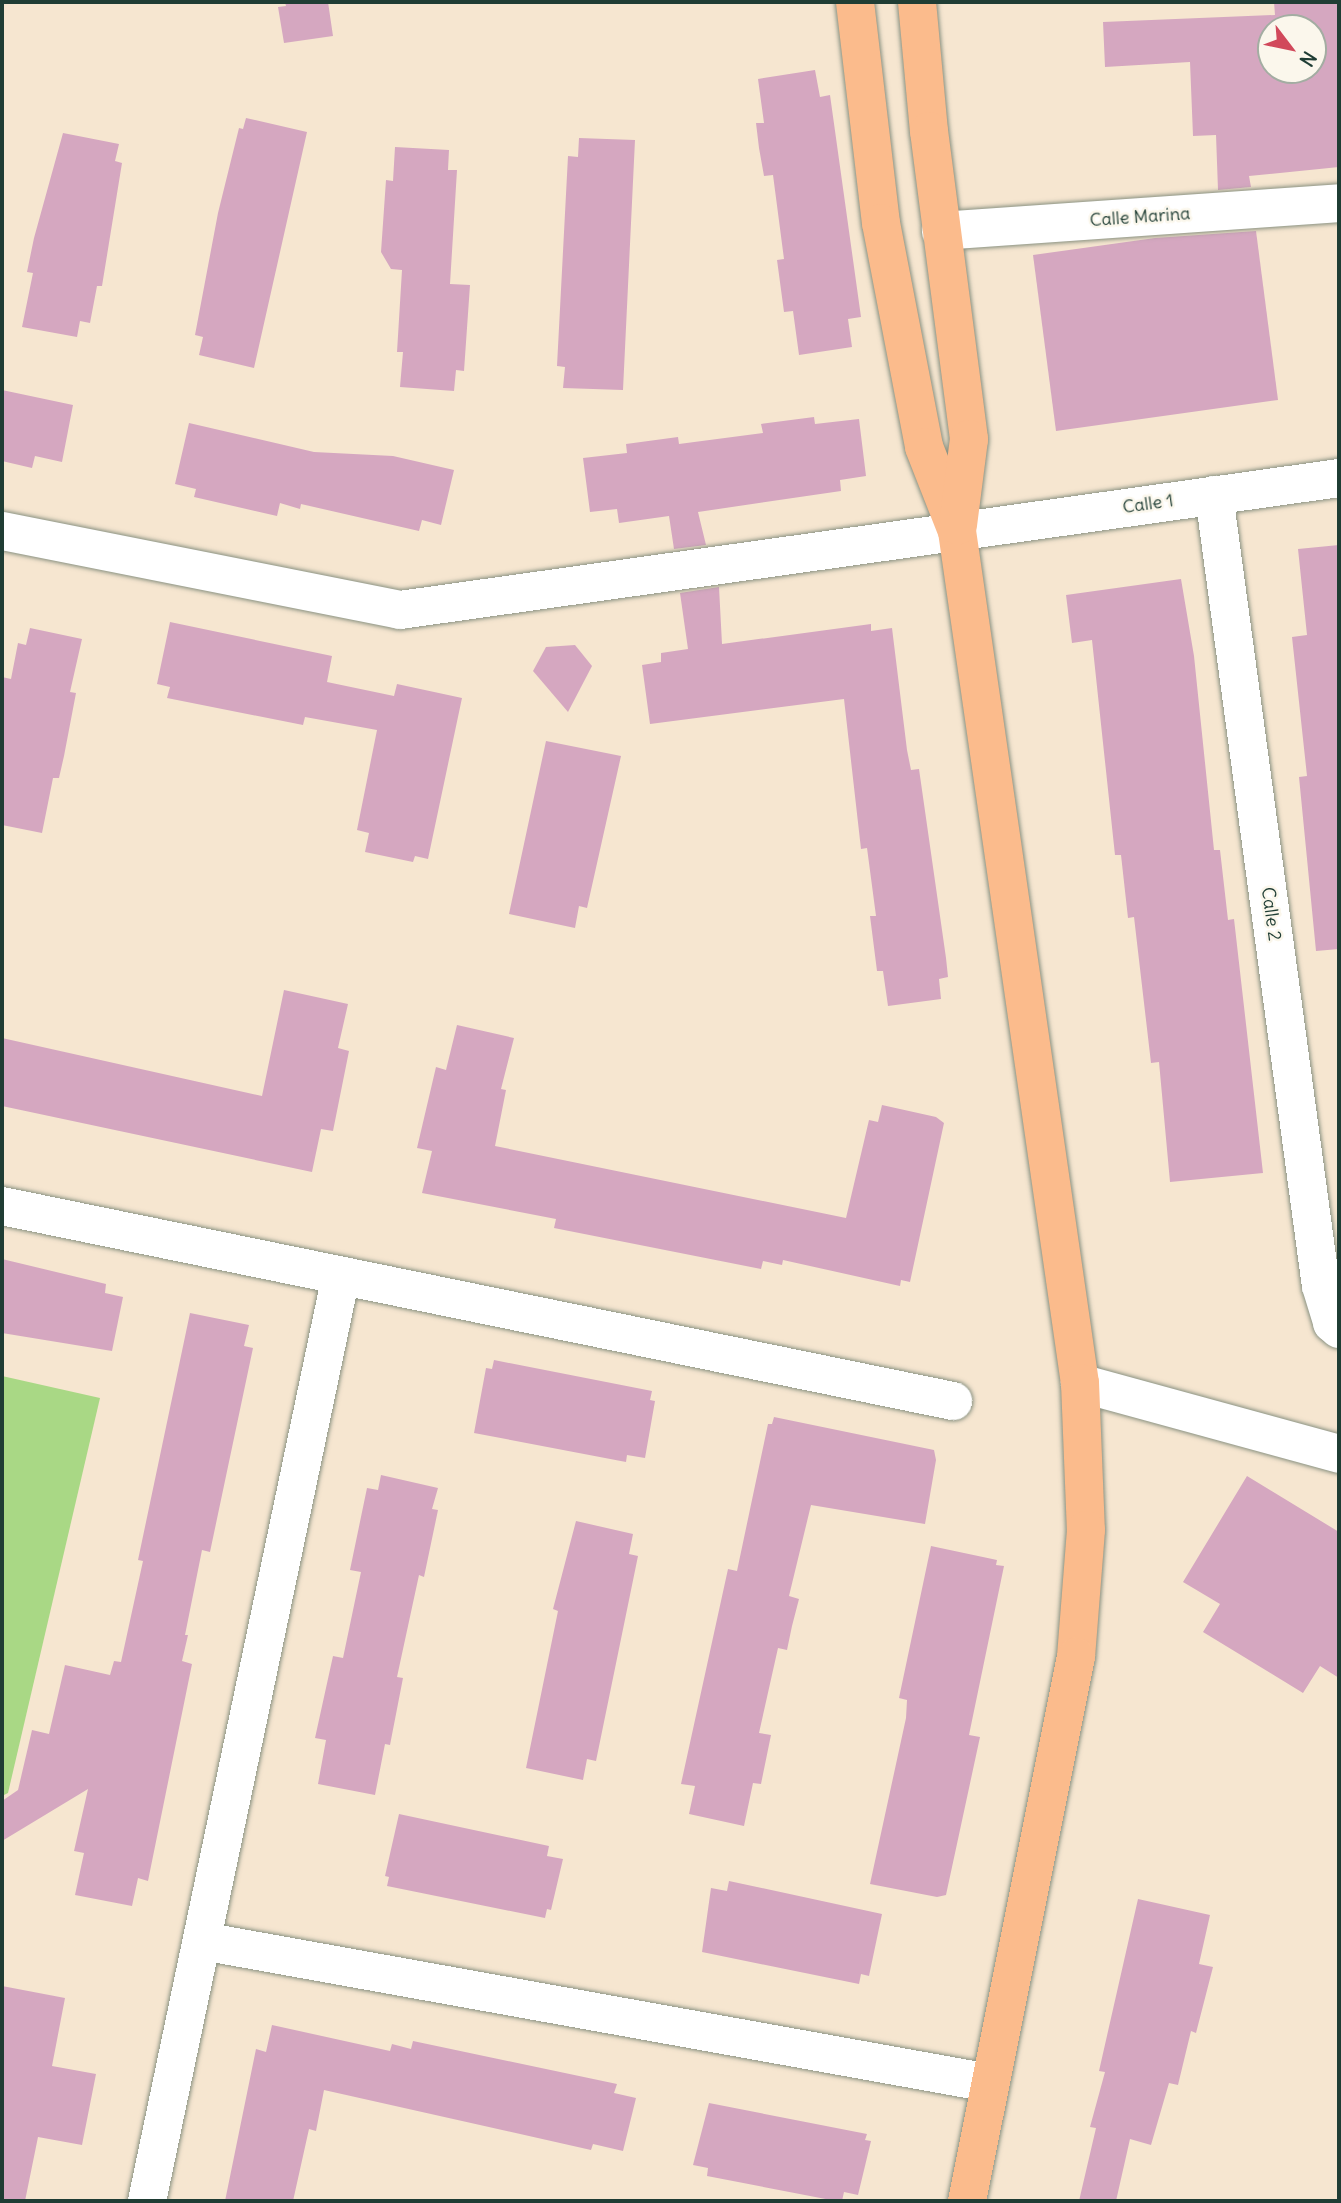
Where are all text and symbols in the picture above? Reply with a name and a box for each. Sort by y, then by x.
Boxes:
north arrow [1257,14,1327,84]
text: N [1294,47,1322,71]
street label: Calle Marina [1089,203,1191,231]
street label: Calle 1 [1121,490,1175,518]
street label: Calle 2 [1257,886,1285,942]

